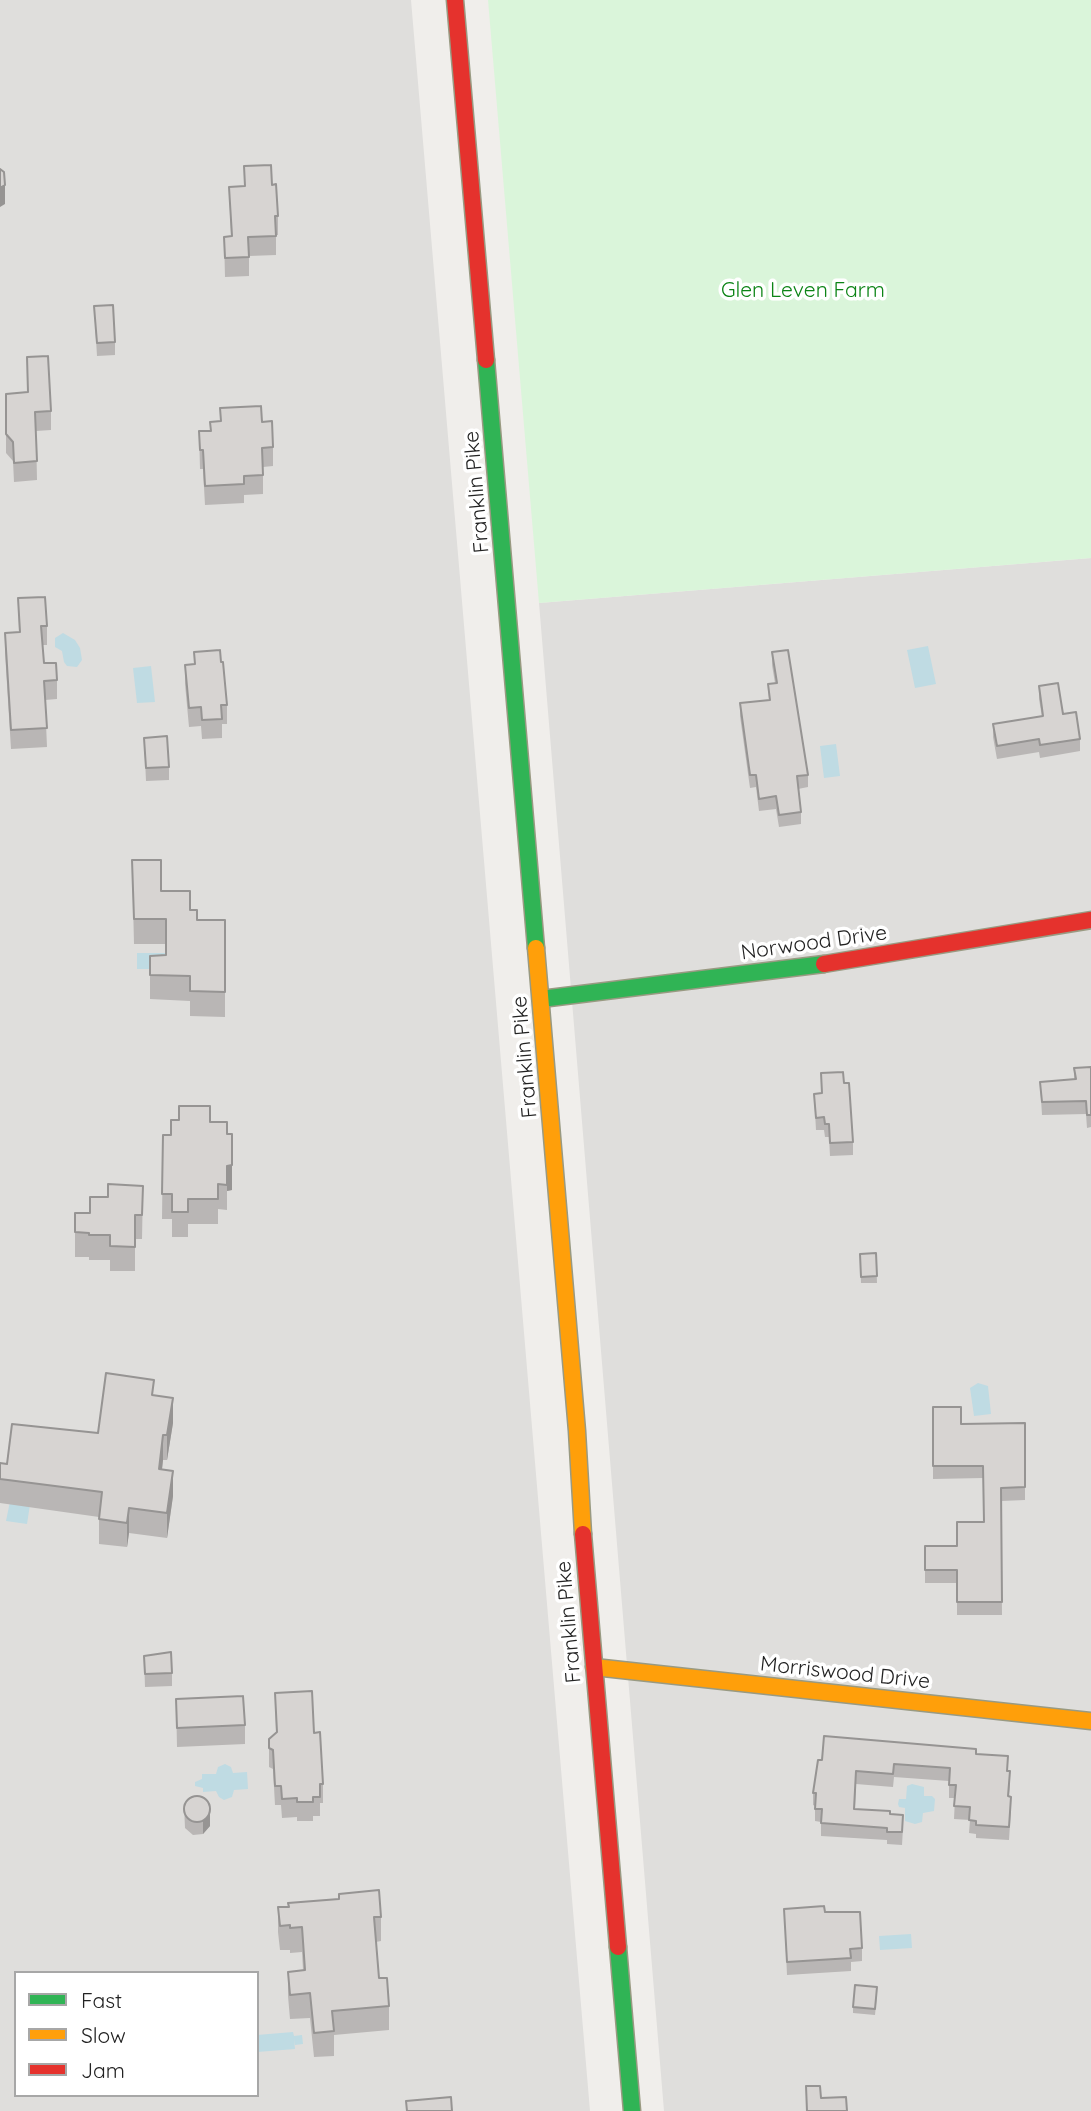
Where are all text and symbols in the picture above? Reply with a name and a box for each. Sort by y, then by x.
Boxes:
park label: Glen Leven Farm [721,278,885,304]
street label: Franklin Pike [459,430,495,554]
street label: Norwood Drive [739,920,889,966]
street label: Franklin Pike [507,995,543,1119]
street label: Franklin Pike [551,1560,587,1684]
street label: Morriswood Drive [759,1652,931,1694]
legend [14,1971,259,2097]
text: Fast [81,1987,122,2013]
text: Slow [81,2022,126,2048]
text: Jam [81,2057,125,2083]

